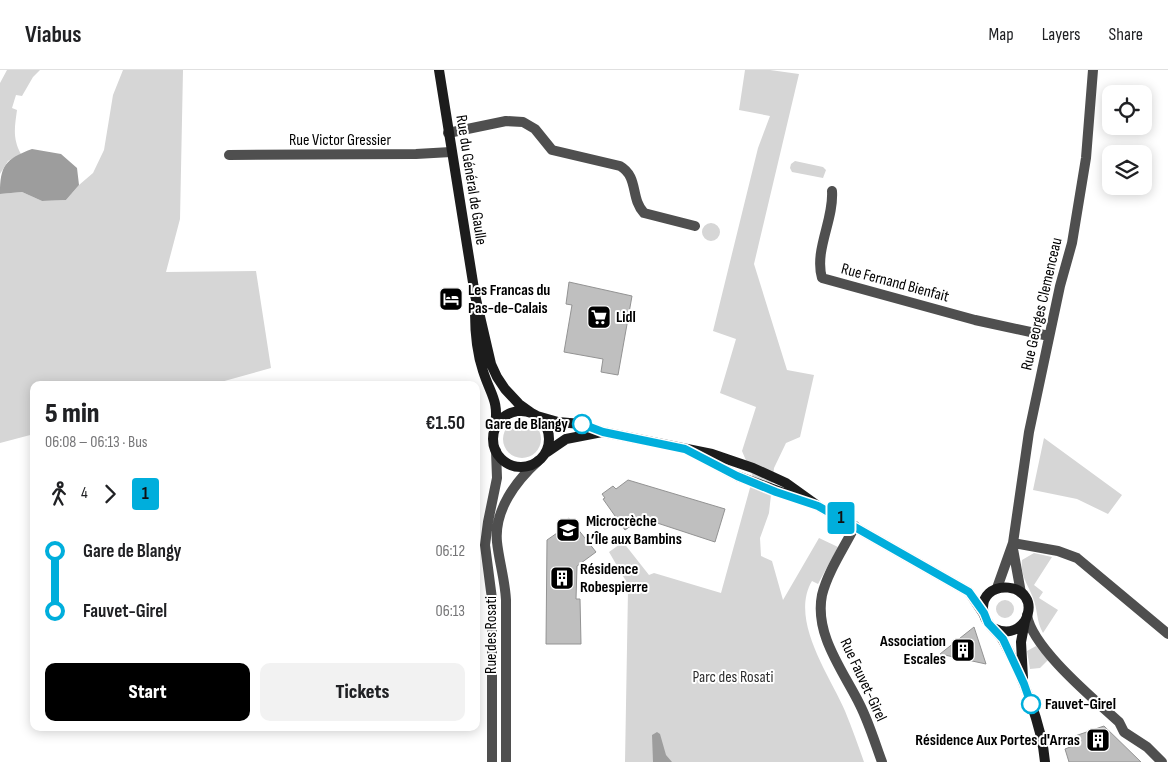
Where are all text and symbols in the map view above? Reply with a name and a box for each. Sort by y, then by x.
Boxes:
text: Viabus [25,20,82,49]
text: Map [989,24,1014,45]
text: Layers [1042,24,1081,45]
text: Share [1109,24,1143,45]
map controls [1102,85,1152,195]
button: locate [1102,85,1152,135]
street label: Rue du Général de Gaulle [451,114,491,246]
street label: Rue Victor Gressier [289,131,391,150]
button: layers [1102,145,1152,195]
street label: Rue Georges Clemenceau [1017,236,1067,372]
street label: Rue Fernand Bienfait [839,259,951,307]
place label: Les Francas du Pas-de-Calais [468,281,550,318]
hotel icon: Les Francas du Pas-de-Calais [438,286,464,312]
supermarket icon: Lidl [586,304,612,330]
place label: Lidl [616,308,636,327]
text: 5 min [45,397,100,430]
text: €1.50 [425,412,465,435]
marker: Gare de Blangy [572,414,592,434]
place label: Gare de Blangy [485,415,568,434]
text: 06:08 – 06:13 · Bus [45,433,148,452]
icon: walk [45,480,73,508]
icon: forward [96,480,124,508]
text: 1 [142,483,149,504]
text: 4 [81,484,88,503]
line badge: 1 [825,502,857,534]
text: 1 [837,507,845,528]
place label: Microcrèche L’Île aux Bambins [586,512,682,549]
school or university icon: Microcrèche L’Île aux Bambins [555,517,581,543]
text: Gare de Blangy [83,540,182,563]
text: 06:12 [435,542,465,561]
place label: Résidence Robespierre [580,560,648,597]
building icon: Résidence Robespierre [549,565,575,591]
street label: Rue des Rosati [482,596,501,674]
text: Fauvet-Girel [83,600,167,623]
text: 06:13 [436,602,465,621]
place label: Association Escales [879,632,946,669]
street label: Rue Fauvet-Girel [835,635,891,725]
building icon: Association Escales [950,637,976,663]
button: Start [45,663,250,721]
button: Tickets [260,663,465,721]
park label: Parc des Rosati [693,668,773,687]
marker: Fauvet-Girel [1021,694,1041,714]
place label: Fauvet-Girel [1045,695,1116,714]
building icon: Résidence Aux Portes d'Arras [1085,727,1111,753]
place label: Résidence Aux Portes d'Arras [915,731,1080,750]

